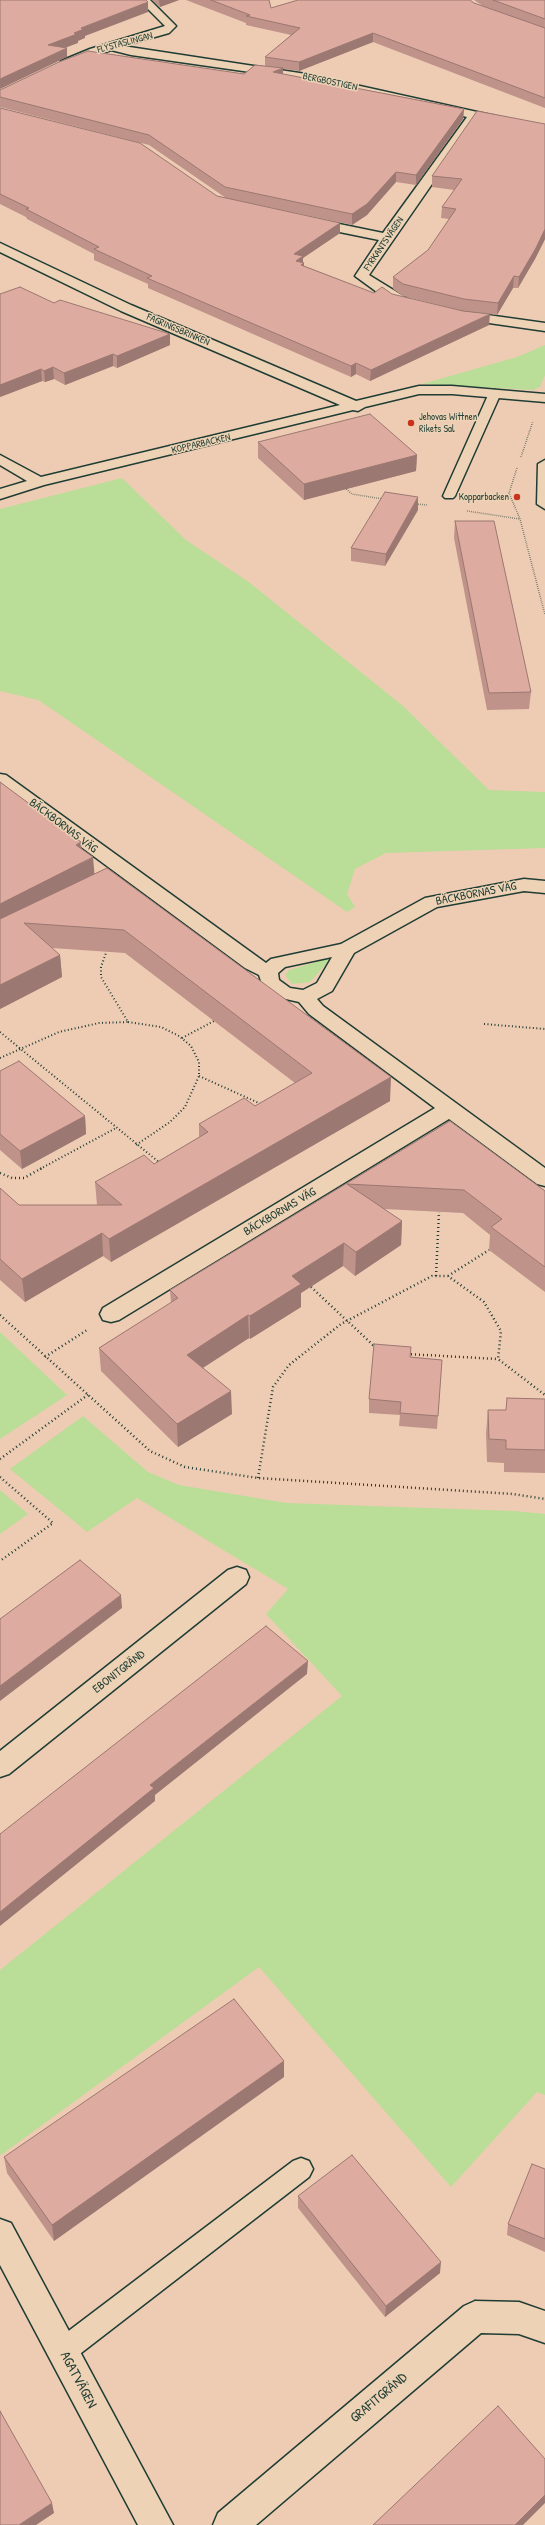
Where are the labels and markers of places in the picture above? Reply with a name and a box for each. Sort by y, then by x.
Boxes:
place label: Jehovas Wittnen Rikets Sal [419,411,477,434]
marker: Jehovas Wittnen Rikets Sal [406,418,416,428]
place label: Kopparbacken [459,491,509,503]
marker: Kopparbacken [512,492,522,502]

